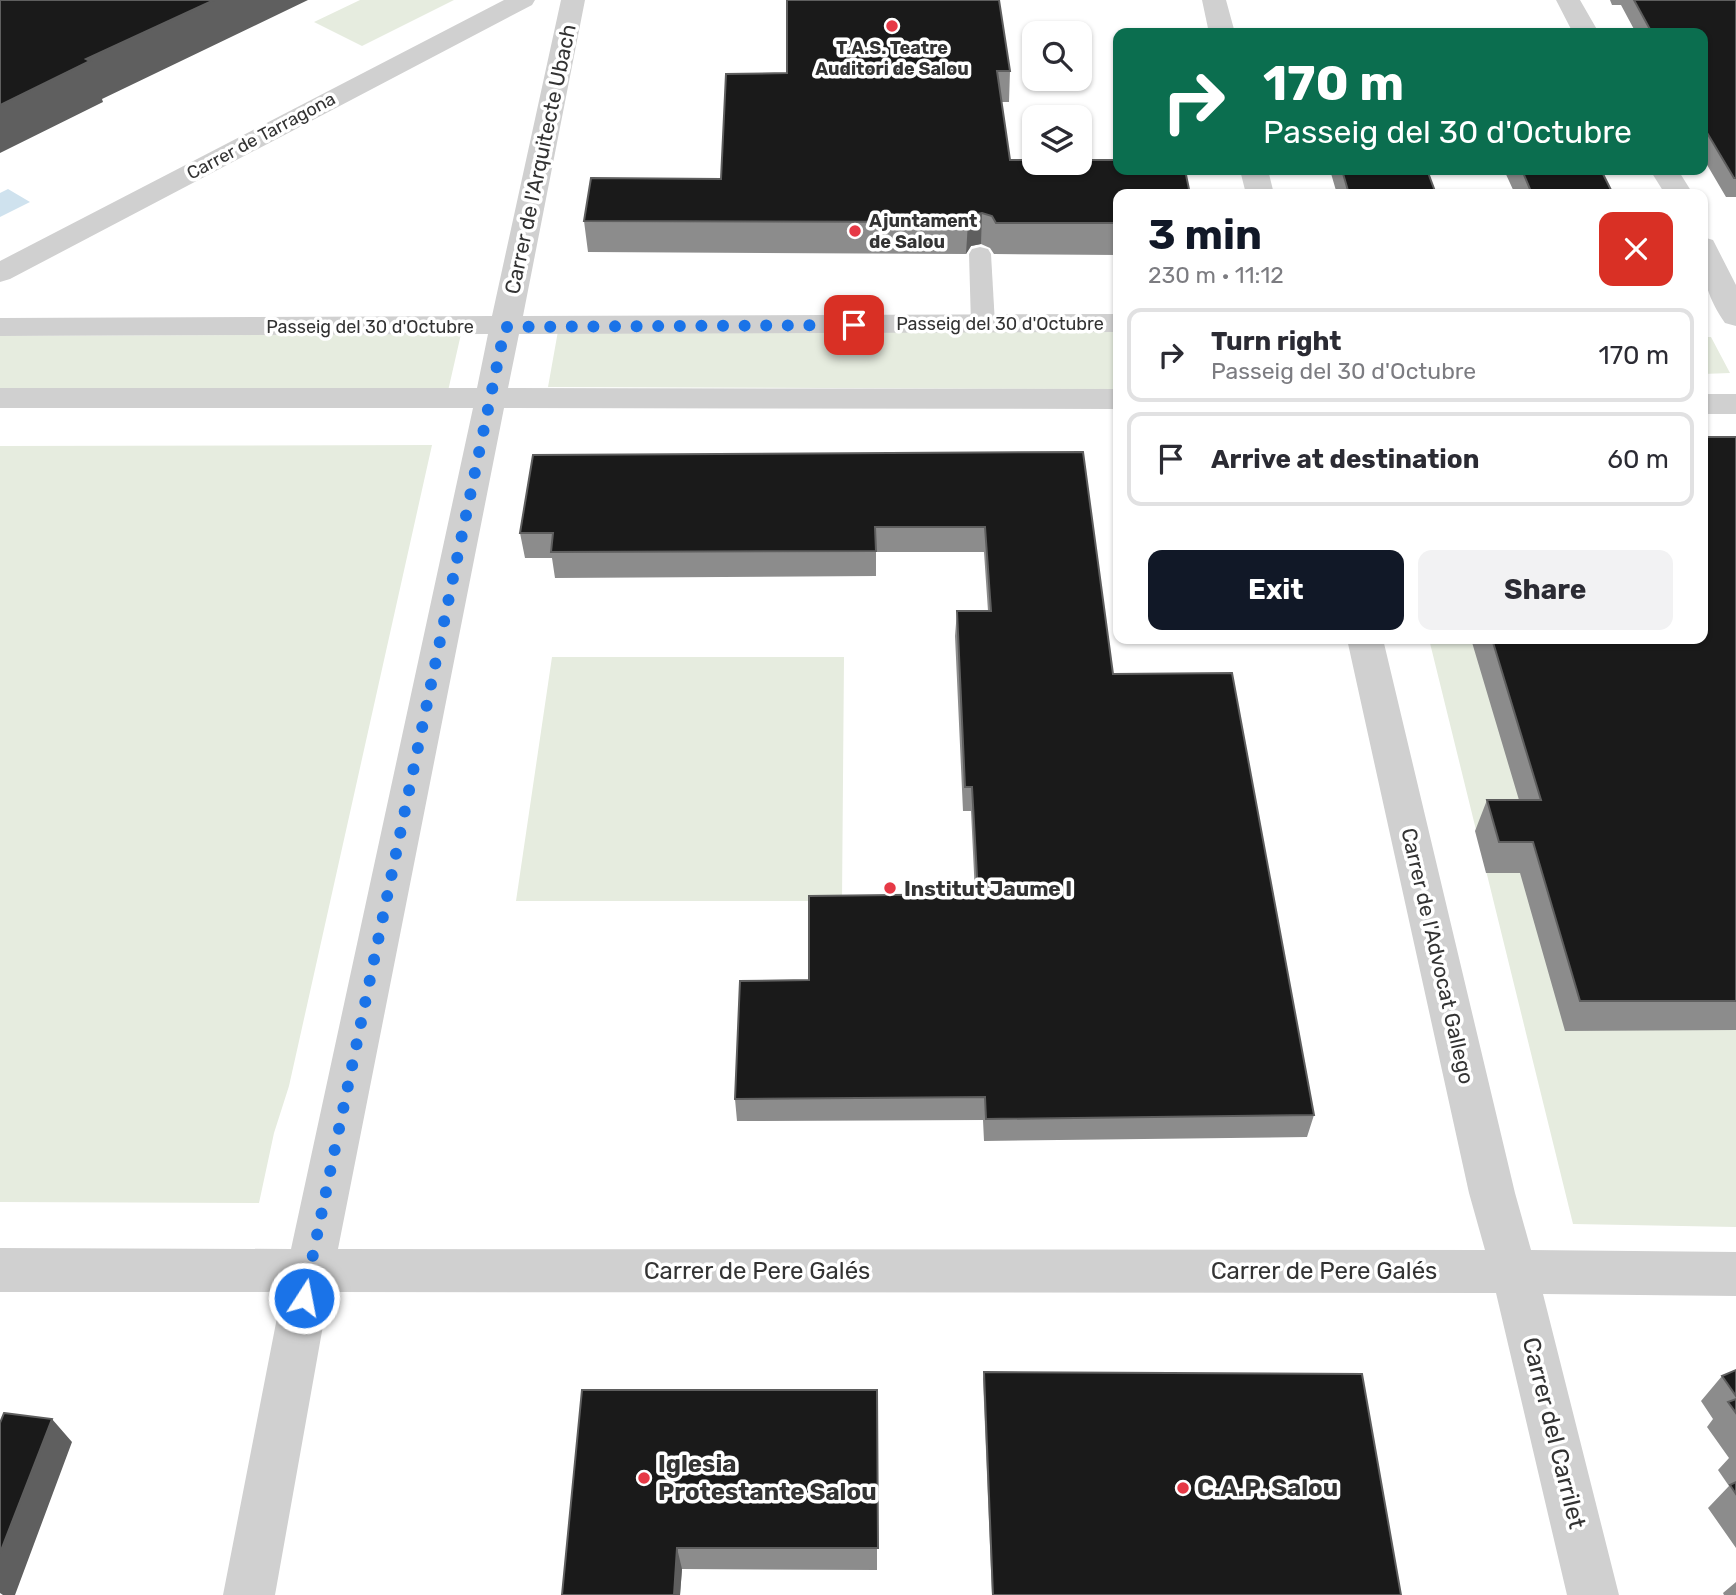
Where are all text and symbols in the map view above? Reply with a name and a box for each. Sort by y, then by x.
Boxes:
marker: T.A.S. Teatre Auditori de Salou [884,18,900,34]
map controls [1022,21,1092,175]
button: search [1022,21,1092,91]
street label: Carrer de l'Arquitecte Ubach [499,22,581,296]
place label: T.A.S. Teatre Auditori de Salou [815,37,969,80]
text: 170 m [1263,54,1404,112]
icon: right [1148,56,1239,147]
street label: Carrer de Tarragona [183,88,339,184]
button: layers [1022,105,1092,175]
text: Passeig del 30 d'Octubre [1263,113,1632,151]
place label: Ajuntament de Salou [869,210,978,253]
text: 3 min [1148,210,1262,260]
button: close [1599,212,1673,286]
marker: Ajuntament de Salou [847,223,863,239]
text: 230 m · 11:12 [1148,261,1284,289]
pin [824,295,884,355]
icon: arrive [835,306,873,344]
street label: Passeig del 30 d'Octubre [896,313,1104,335]
street label: Passeig del 30 d'Octubre [266,316,474,338]
text: Turn right [1211,326,1341,357]
icon: right [1152,336,1190,374]
text: 170 m [1599,340,1669,371]
text: Passeig del 30 d'Octubre [1211,357,1476,385]
icon: arrive [1152,440,1190,478]
text: Arrive at destination [1211,444,1479,475]
text: 60 m [1607,444,1669,475]
button: Exit [1148,550,1404,630]
button: Share [1418,550,1673,630]
street label: Carrer de l'Advocat Gallego [1396,826,1480,1086]
place label: Institut Jaume I [904,876,1072,901]
marker: Institut Jaume I [882,880,898,896]
street label: Carrer de Pere Galés [644,1257,870,1285]
street label: Carrer de Pere Galés [1211,1257,1437,1285]
position arrow [267,1261,341,1335]
street label: Carrer del Carrilet [1517,1334,1591,1532]
place label: Iglesia Protestante Salou [658,1450,877,1506]
marker: Iglesia Protestante Salou [636,1470,652,1486]
place label: C.A.P. Salou [1197,1474,1338,1502]
marker: C.A.P. Salou [1175,1480,1191,1496]

